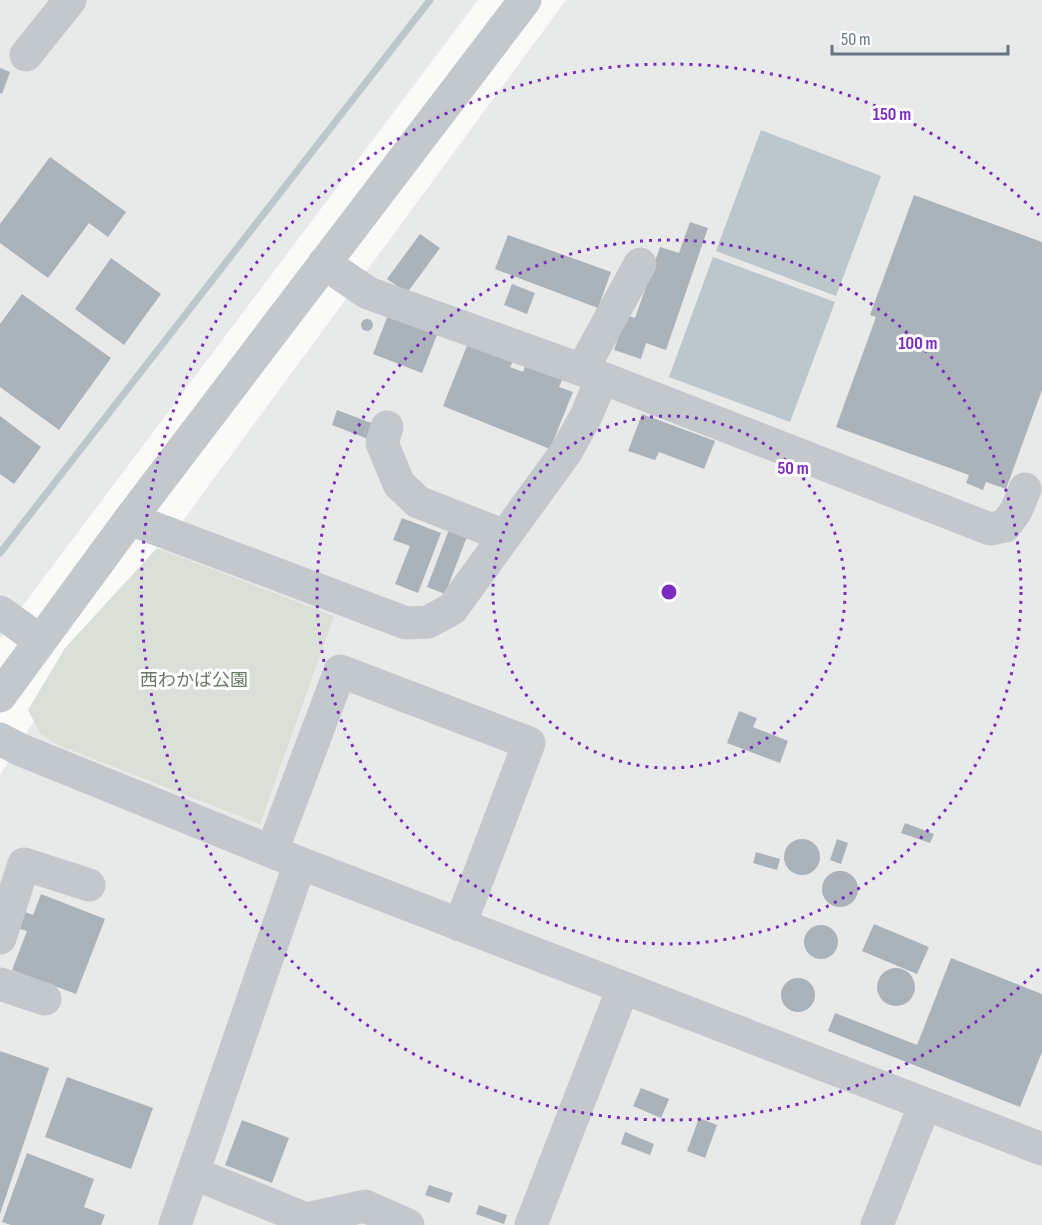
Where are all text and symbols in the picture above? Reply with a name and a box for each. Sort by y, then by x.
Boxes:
scale bar [832,18,1008,56]
text: 50 m [841,29,871,50]
text: 150 m [873,104,911,125]
text: 100 m [899,333,938,354]
text: 50 m [777,458,809,479]
centre of rings [659,582,679,602]
park label: 西わかば公園 [140,670,248,691]

